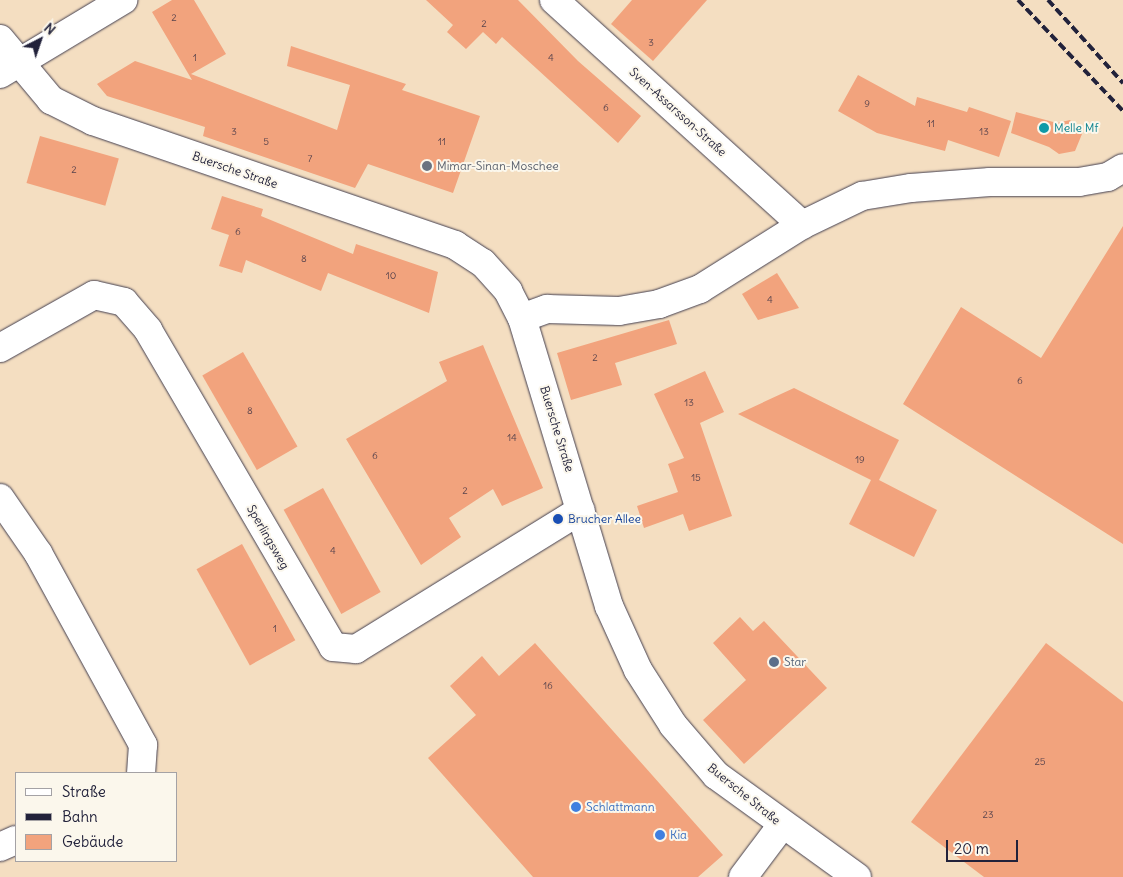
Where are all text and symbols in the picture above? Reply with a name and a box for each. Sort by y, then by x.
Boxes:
house number: 2 [171,12,177,24]
north arrow [15,15,65,65]
house number: 2 [481,18,487,30]
text: N [40,19,59,39]
house number: 3 [648,37,654,49]
house number: 1 [193,52,197,64]
house number: 4 [548,52,554,64]
street label: Sven-Assarsson-Straße [627,65,729,159]
house number: 9 [864,98,870,110]
house number: 6 [603,102,609,114]
house number: 11 [927,118,935,130]
place label: Melle Mf [1054,121,1098,135]
marker: Melle Mf [1038,122,1050,134]
house number: 3 [231,126,237,138]
house number: 13 [979,126,989,138]
house number: 5 [263,136,269,148]
house number: 11 [438,136,446,148]
street label: Buersche Straße [191,149,279,191]
house number: 7 [308,153,312,165]
place label: Mimar-Sinan-Moschee [437,159,559,173]
marker: Mimar-Sinan-Moschee [421,160,433,172]
house number: 2 [71,164,77,176]
house number: 6 [235,226,241,238]
house number: 8 [301,253,307,265]
house number: 10 [386,270,396,282]
house number: 4 [767,294,773,306]
house number: 2 [592,352,598,364]
house number: 6 [1017,375,1023,387]
street label: Buersche Straße [537,384,577,474]
house number: 13 [684,397,694,409]
house number: 8 [247,405,253,417]
house number: 14 [507,432,517,444]
house number: 6 [372,450,378,462]
house number: 19 [855,454,865,466]
house number: 15 [691,472,701,484]
house number: 2 [462,485,468,497]
street label: Sperlingsweg [244,502,292,572]
place label: Brucher Allee [568,512,641,526]
marker: Brucher Allee [552,513,564,525]
house number: 4 [330,545,336,557]
house number: 1 [273,623,277,635]
place label: Star [784,655,806,669]
marker: Star [768,656,780,668]
house number: 16 [543,680,553,692]
house number: 25 [1034,756,1046,768]
street label: Buersche Straße [705,760,783,828]
legend [15,772,178,862]
text: Straße [62,782,106,801]
place label: Schlattmann [586,800,655,814]
marker: Schlattmann [570,801,582,813]
text: Bahn [62,807,98,826]
house number: 23 [982,809,994,821]
place label: Kia [670,828,687,842]
marker: Kia [654,829,666,841]
scale bar [948,830,1020,862]
text: Gebäude [62,832,123,851]
text: 20 m [954,839,989,858]

